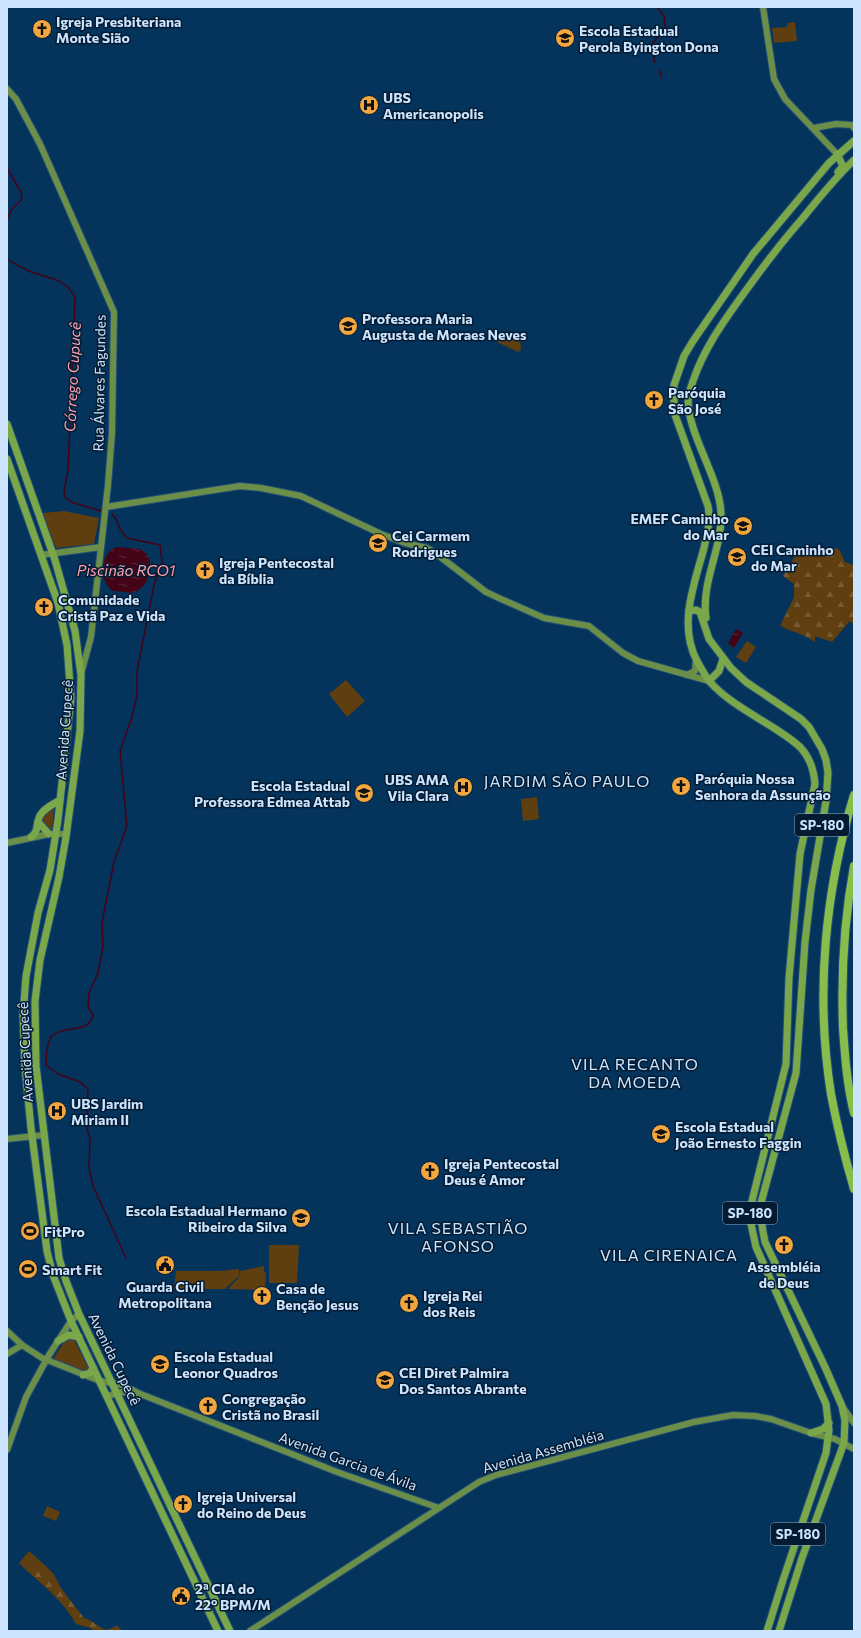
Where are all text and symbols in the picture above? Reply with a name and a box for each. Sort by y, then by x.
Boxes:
place label: Igreja Presbiteriana Monte Sião [56,13,182,46]
church icon: Igreja Presbiteriana Monte Sião [31,18,53,40]
place label: Escola Estadual Perola Byington Dona [579,22,719,55]
school or university icon: Escola Estadual Perola Byington Dona [554,27,576,49]
place label: UBS Americanopolis [383,89,484,122]
hospital icon: UBS Americanopolis [358,94,380,116]
place label: Professora Maria Augusta de Moraes Neves [362,310,527,343]
street label: Rua Álvares Fagundes [89,314,109,452]
school or university icon: Professora Maria Augusta de Moraes Neves [337,315,359,337]
water label: Córrego Cupucê [60,322,84,432]
place label: Paróquia São José [668,384,726,417]
church icon: Paróquia São José [643,389,665,411]
place label: EMEF Caminho do Mar [630,510,729,543]
school or university icon: EMEF Caminho do Mar [732,515,754,537]
place label: Cei Carmem Rodrigues [392,527,470,560]
school or university icon: Cei Carmem Rodrigues [367,532,389,554]
place label: CEI Caminho do Mar [751,541,834,574]
school or university icon: CEI Caminho do Mar [726,546,748,568]
place label: Igreja Pentecostal da Bíblia [219,554,334,587]
church icon: Igreja Pentecostal da Bíblia [194,559,216,581]
water label: Piscinão RCO1 [77,561,176,579]
place label: Comunidade Cristã Paz e Vida [58,591,165,624]
church icon: Comunidade Cristã Paz e Vida [33,596,55,618]
street label: Avenida Cupecê [52,679,76,781]
place label: Paróquia Nossa Senhora da Assunção [695,770,831,803]
place label: UBS AMA Vila Clara [385,771,449,804]
district label: JARDIM SÃO PAULO [484,771,650,790]
church icon: Paróquia Nossa Senhora da Assunção [670,775,692,797]
hospital icon: UBS AMA Vila Clara [452,776,474,798]
place label: Escola Estadual Professora Edmea Attab [194,777,350,810]
school or university icon: Escola Estadual Professora Edmea Attab [353,782,375,804]
road number: SP-180 [795,814,849,836]
street label: Avenida Cupecê [14,1001,36,1103]
district label: VILA RECANTO DA MOEDA [571,1054,699,1091]
place label: UBS Jardim Miriam II [71,1095,143,1128]
hospital icon: UBS Jardim Miriam II [46,1100,68,1122]
place label: Escola Estadual João Ernesto Faggin [675,1118,802,1151]
school or university icon: Escola Estadual João Ernesto Faggin [650,1123,672,1145]
place label: Igreja Pentecostal Deus é Amor [444,1155,559,1188]
church icon: Igreja Pentecostal Deus é Amor [419,1160,441,1182]
place label: Escola Estadual Hermano Ribeiro da Silva [125,1202,287,1235]
road number: SP-180 [723,1202,777,1224]
school or university icon: Escola Estadual Hermano Ribeiro da Silva [290,1207,312,1229]
district label: VILA SEBASTIÃO AFONSO [388,1218,528,1255]
sports icon: FitPro [19,1220,41,1242]
place label: FitPro [44,1223,85,1240]
church icon: Assembléia de Deus [773,1234,795,1256]
district label: VILA CIRENAICA [600,1245,738,1264]
public building icon: Guarda Civil Metropolitana [154,1254,176,1276]
sports icon: Smart Fit [17,1258,39,1280]
place label: Assembléia de Deus [747,1258,821,1291]
place label: Smart Fit [42,1261,102,1278]
place label: Guarda Civil Metropolitana [118,1278,212,1311]
place label: Casa de Benção Jesus [276,1280,359,1313]
church icon: Casa de Benção Jesus [251,1285,273,1307]
place label: Igreja Rei dos Reis [423,1287,483,1320]
church icon: Igreja Rei dos Reis [398,1292,420,1314]
street label: Avenida Cupecê [85,1310,145,1408]
place label: Escola Estadual Leonor Quadros [174,1348,279,1381]
school or university icon: Escola Estadual Leonor Quadros [149,1353,171,1375]
place label: CEI Diret Palmira Dos Santos Abrante [399,1364,527,1397]
school or university icon: CEI Diret Palmira Dos Santos Abrante [374,1369,396,1391]
place label: Congregação Cristã no Brasil [222,1390,319,1423]
church icon: Congregação Cristã no Brasil [197,1395,219,1417]
street label: Avenida Assembléia [480,1426,606,1476]
street label: Avenida Garcia de Ávila [277,1428,419,1494]
place label: Igreja Universal do Reino de Deus [197,1488,307,1521]
church icon: Igreja Universal do Reino de Deus [172,1493,194,1515]
road number: SP-180 [771,1523,825,1545]
place label: 2ª CIA do 22º BPM/M [195,1580,271,1613]
public building icon: 2ª CIA do 22º BPM/M [170,1585,192,1607]

